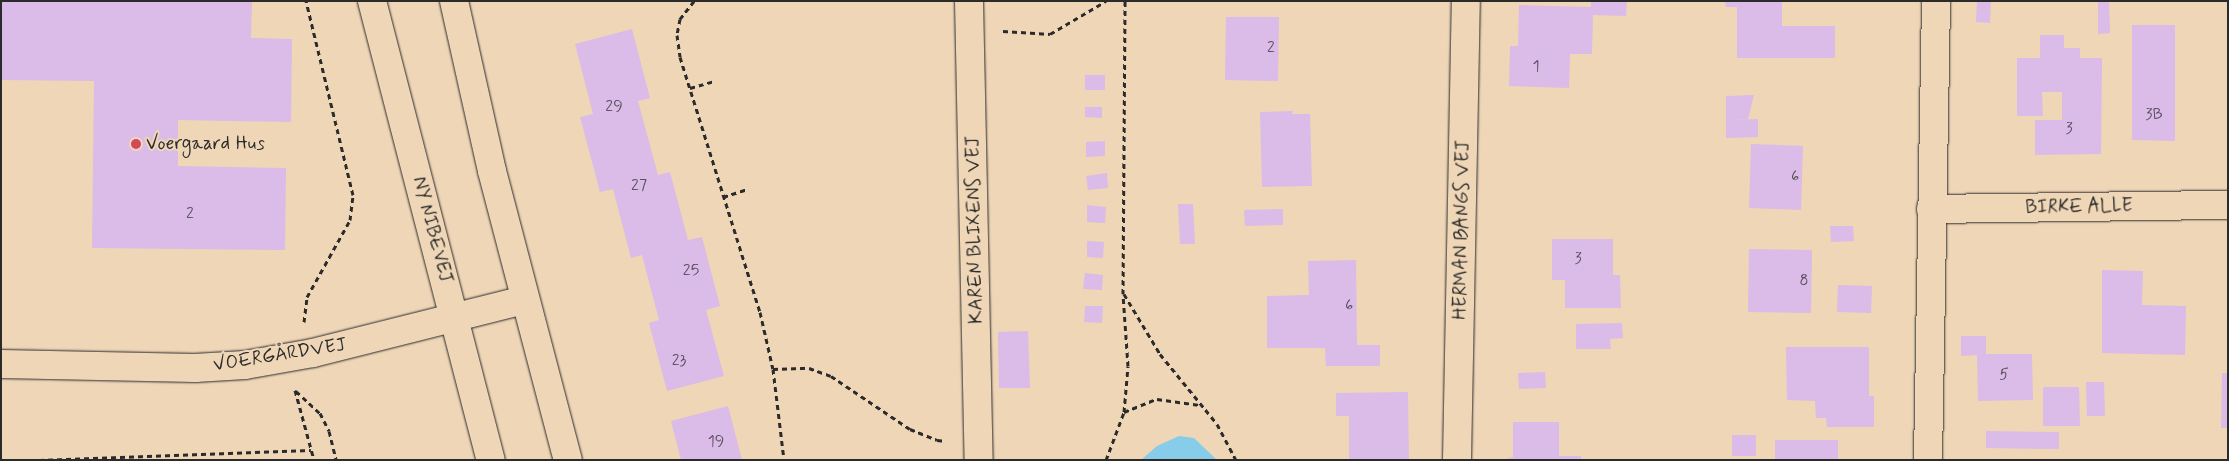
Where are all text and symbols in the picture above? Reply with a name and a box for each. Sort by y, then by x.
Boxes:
house number: 2 [1267,38,1275,58]
house number: 1 [1532,57,1540,77]
house number: 29 [605,97,623,117]
house number: 3B [2145,105,2163,125]
house number: 3 [2065,119,2073,139]
place label: Voergaard Hus [146,133,265,155]
marker: Voergaard Hus [130,138,142,150]
street label: KAREN BLIXENS VEJ [962,138,988,322]
street label: HERMAN BANGS VEJ [1449,140,1475,320]
house number: 6 [1791,167,1799,187]
street label: NY NIBEVEJ [406,173,458,287]
house number: 27 [631,176,647,196]
street label: BIRKE ALLE [2024,195,2134,219]
house number: 2 [186,204,194,224]
house number: 3 [1574,249,1582,269]
house number: 25 [683,261,699,281]
house number: 8 [1799,271,1809,291]
house number: 6 [1345,296,1353,316]
street label: VOERGÅRDVEJ [212,333,348,377]
house number: 23 [672,351,686,371]
house number: 5 [1999,365,2009,385]
house number: 19 [708,432,724,452]

